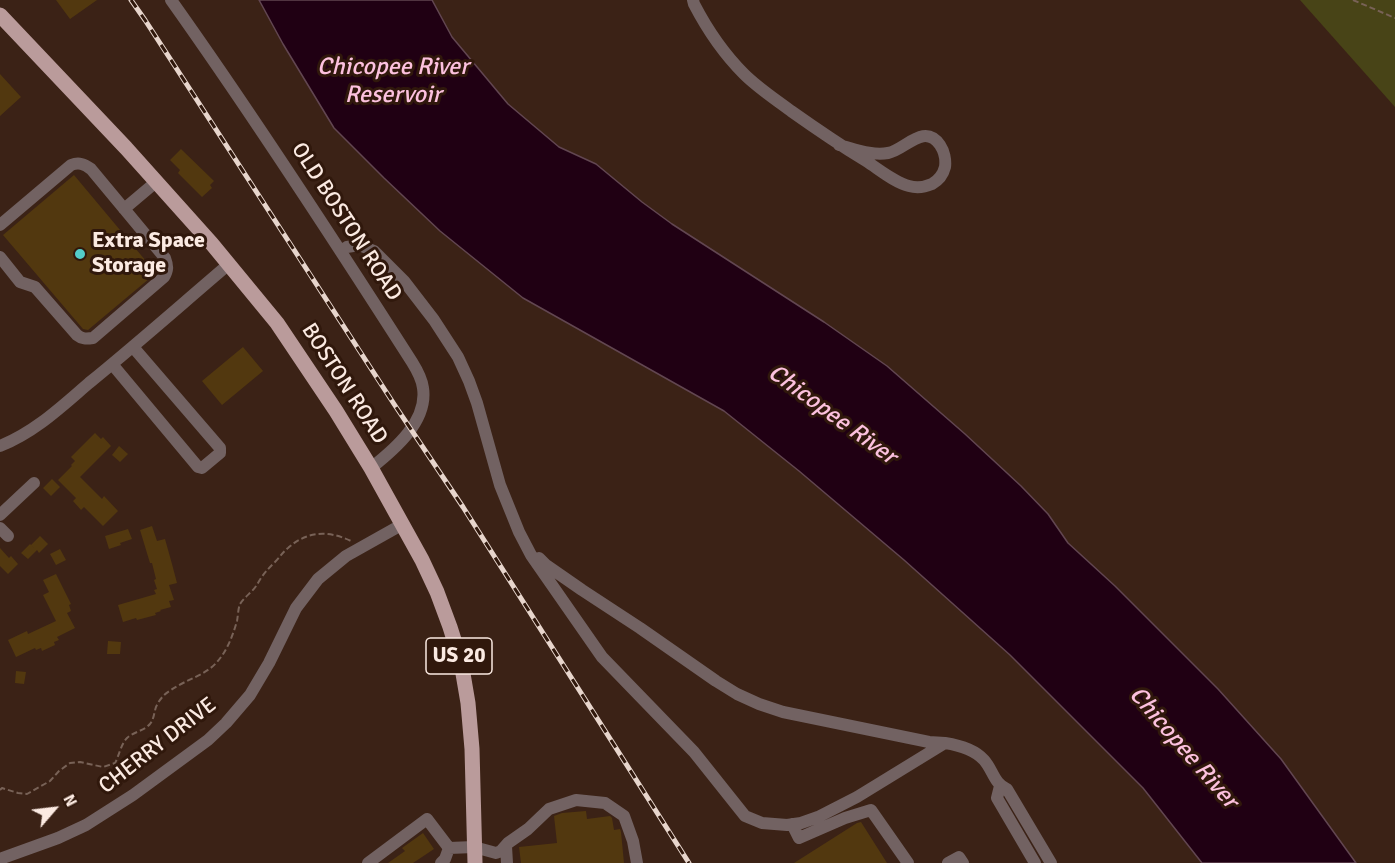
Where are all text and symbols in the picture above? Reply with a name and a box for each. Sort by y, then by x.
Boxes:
water label: Chicopee River Reservoir [317,54,469,110]
street label: OLD BOSTON ROAD [285,138,407,306]
place label: Extra Space Storage [92,228,205,280]
marker: Extra Space Storage [73,247,87,261]
street label: BOSTON ROAD [295,319,393,449]
water label: Chicopee River [762,359,902,471]
road number: US 20 [426,638,492,674]
water label: Chicopee River [1122,681,1244,815]
street label: CHERRY DRIVE [94,692,222,800]
north arrow [24,779,84,839]
text: N [58,791,81,810]

